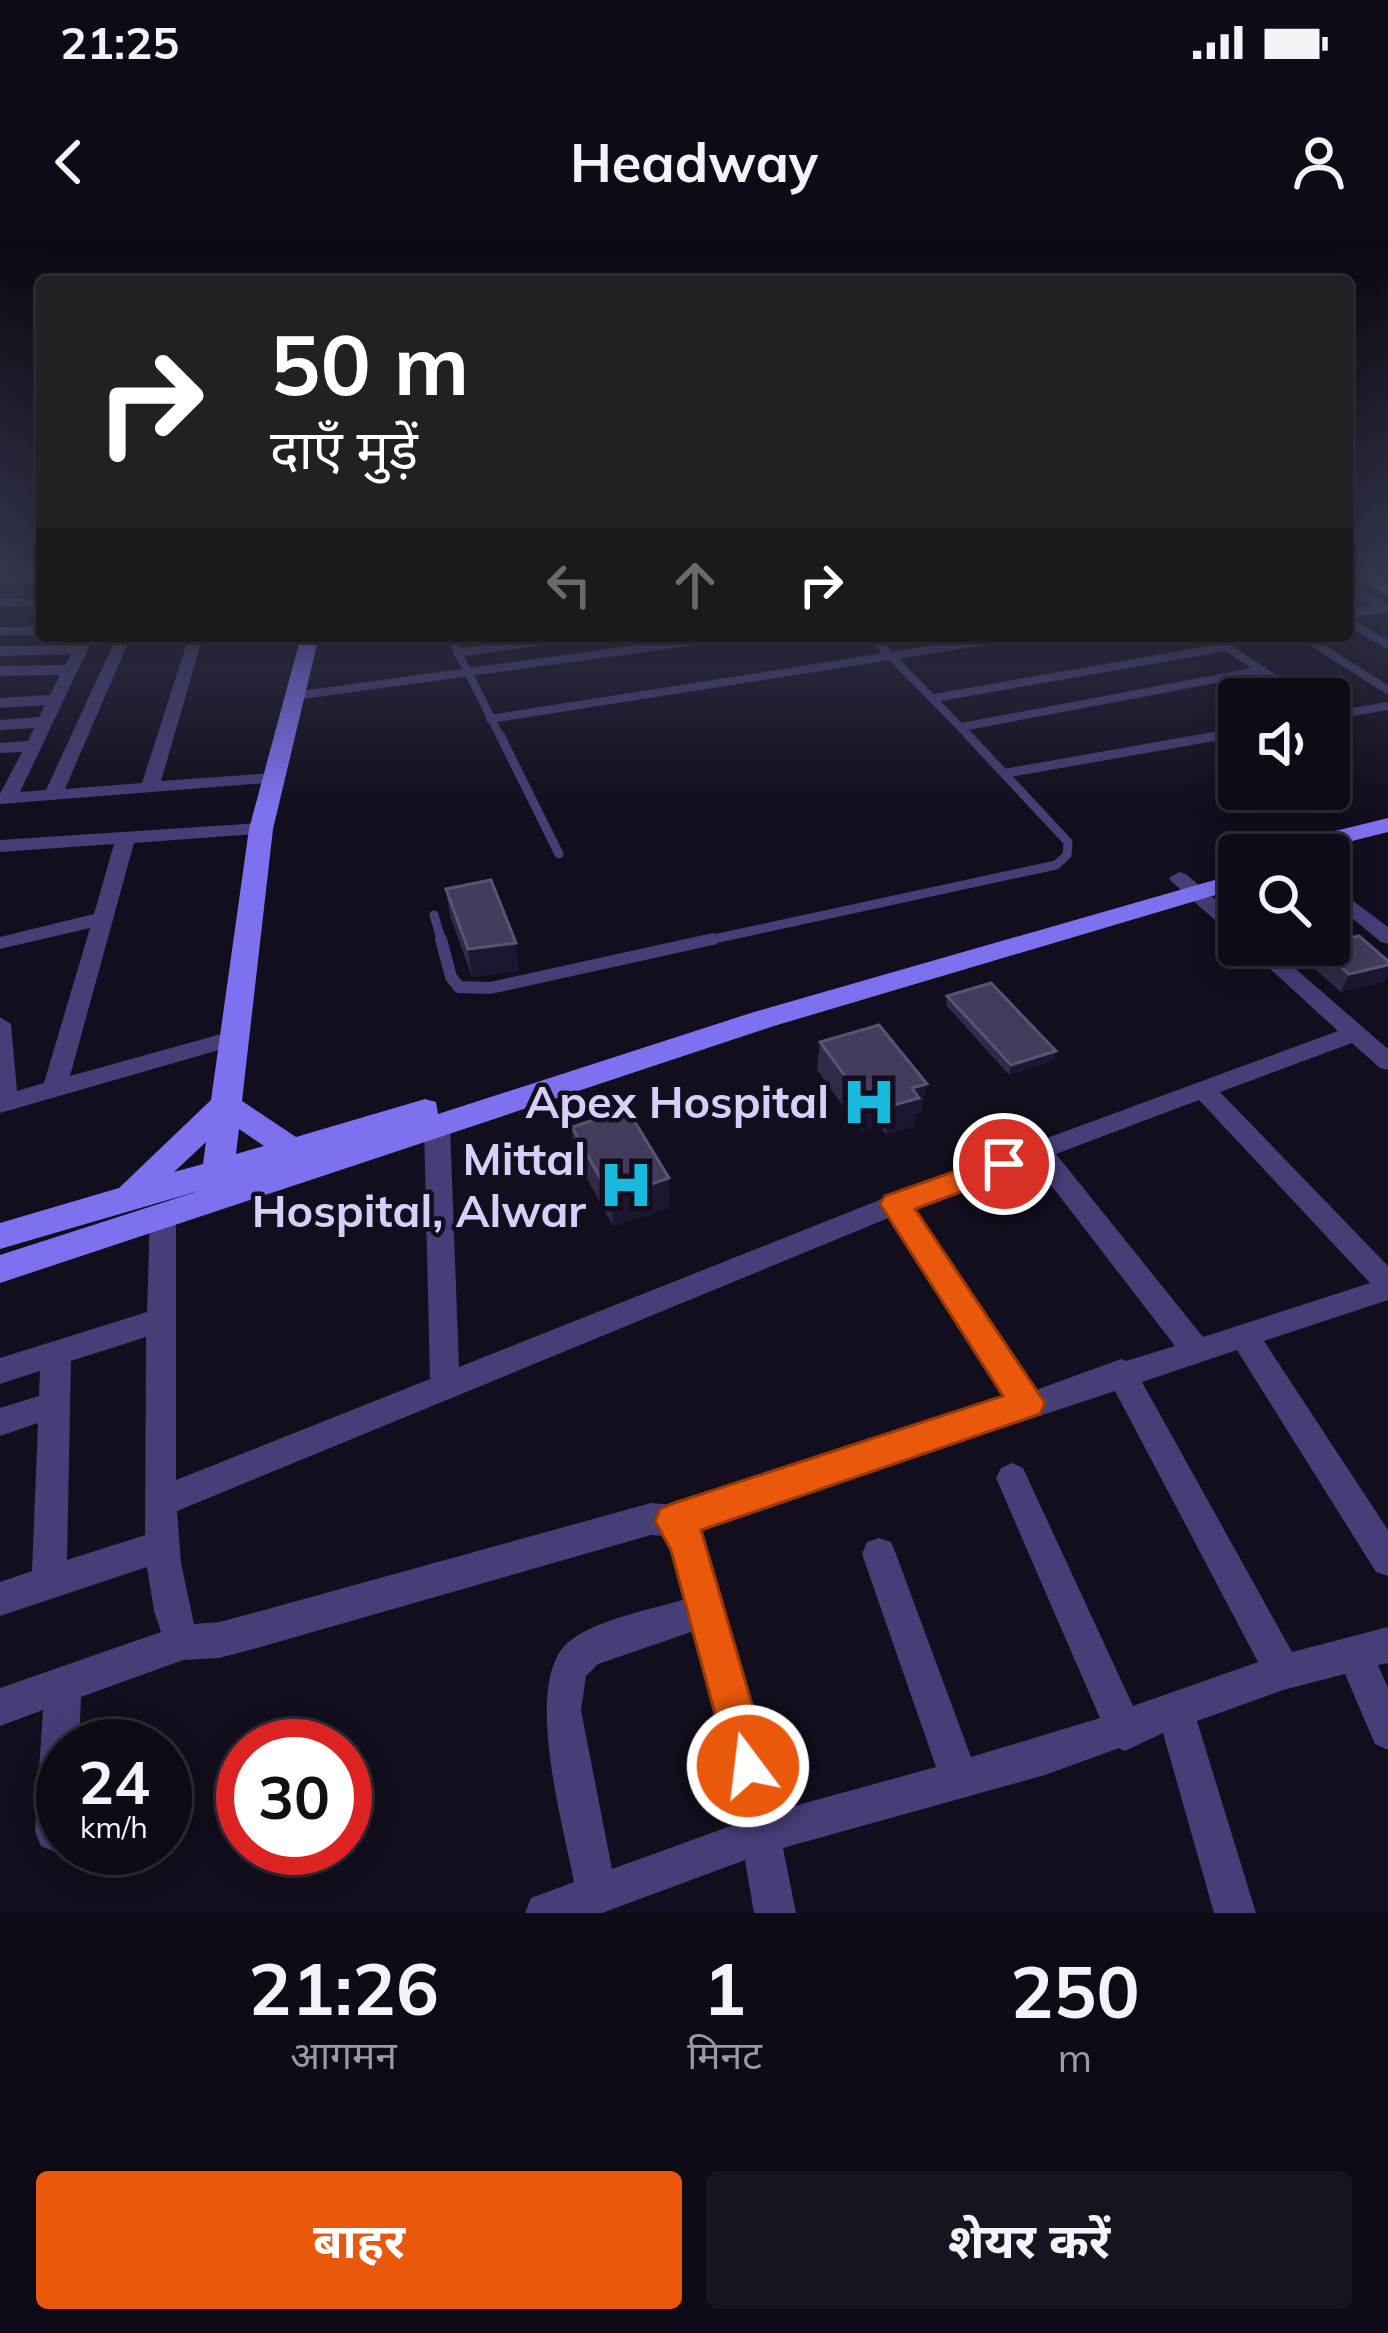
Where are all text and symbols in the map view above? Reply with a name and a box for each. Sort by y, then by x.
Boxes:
text: 21:25 [60,14,179,70]
text: Headway [570,128,818,196]
icon: back [36,129,102,195]
icon: person [1286,129,1352,195]
text: 50 m [270,311,469,416]
icon: right [72,324,228,480]
text: दाएँ मुड़ें [270,415,418,483]
icon: left [536,552,602,618]
icon: ahead [662,552,728,618]
icon: right [788,552,854,618]
map controls [1218,678,1350,966]
button: sound [1218,678,1350,810]
button: search [1218,834,1350,966]
place label: Apex Hospital [525,1073,829,1129]
hospital icon: Apex Hospital [840,1073,898,1131]
pin [953,1113,1055,1215]
place label: Mittal Hospital, Alwar [252,1130,586,1238]
icon: arrive [971,1131,1037,1197]
hospital icon: Mittal Hospital, Alwar [597,1156,655,1214]
position arrow [685,1703,811,1829]
speed limit sign: 30 [216,1719,372,1875]
text: 24 [78,1744,150,1819]
text: km/h [80,1808,148,1846]
text: 21:26 [248,1943,439,2033]
text: 1 [703,1943,746,2033]
text: 250 [1010,1946,1140,2036]
text: आगमन [290,2030,397,2079]
text: मिनट [687,2030,762,2079]
text: m [1058,2033,1092,2082]
button: बाहर [36,2171,682,2309]
button: शेयर करें [706,2171,1352,2309]

